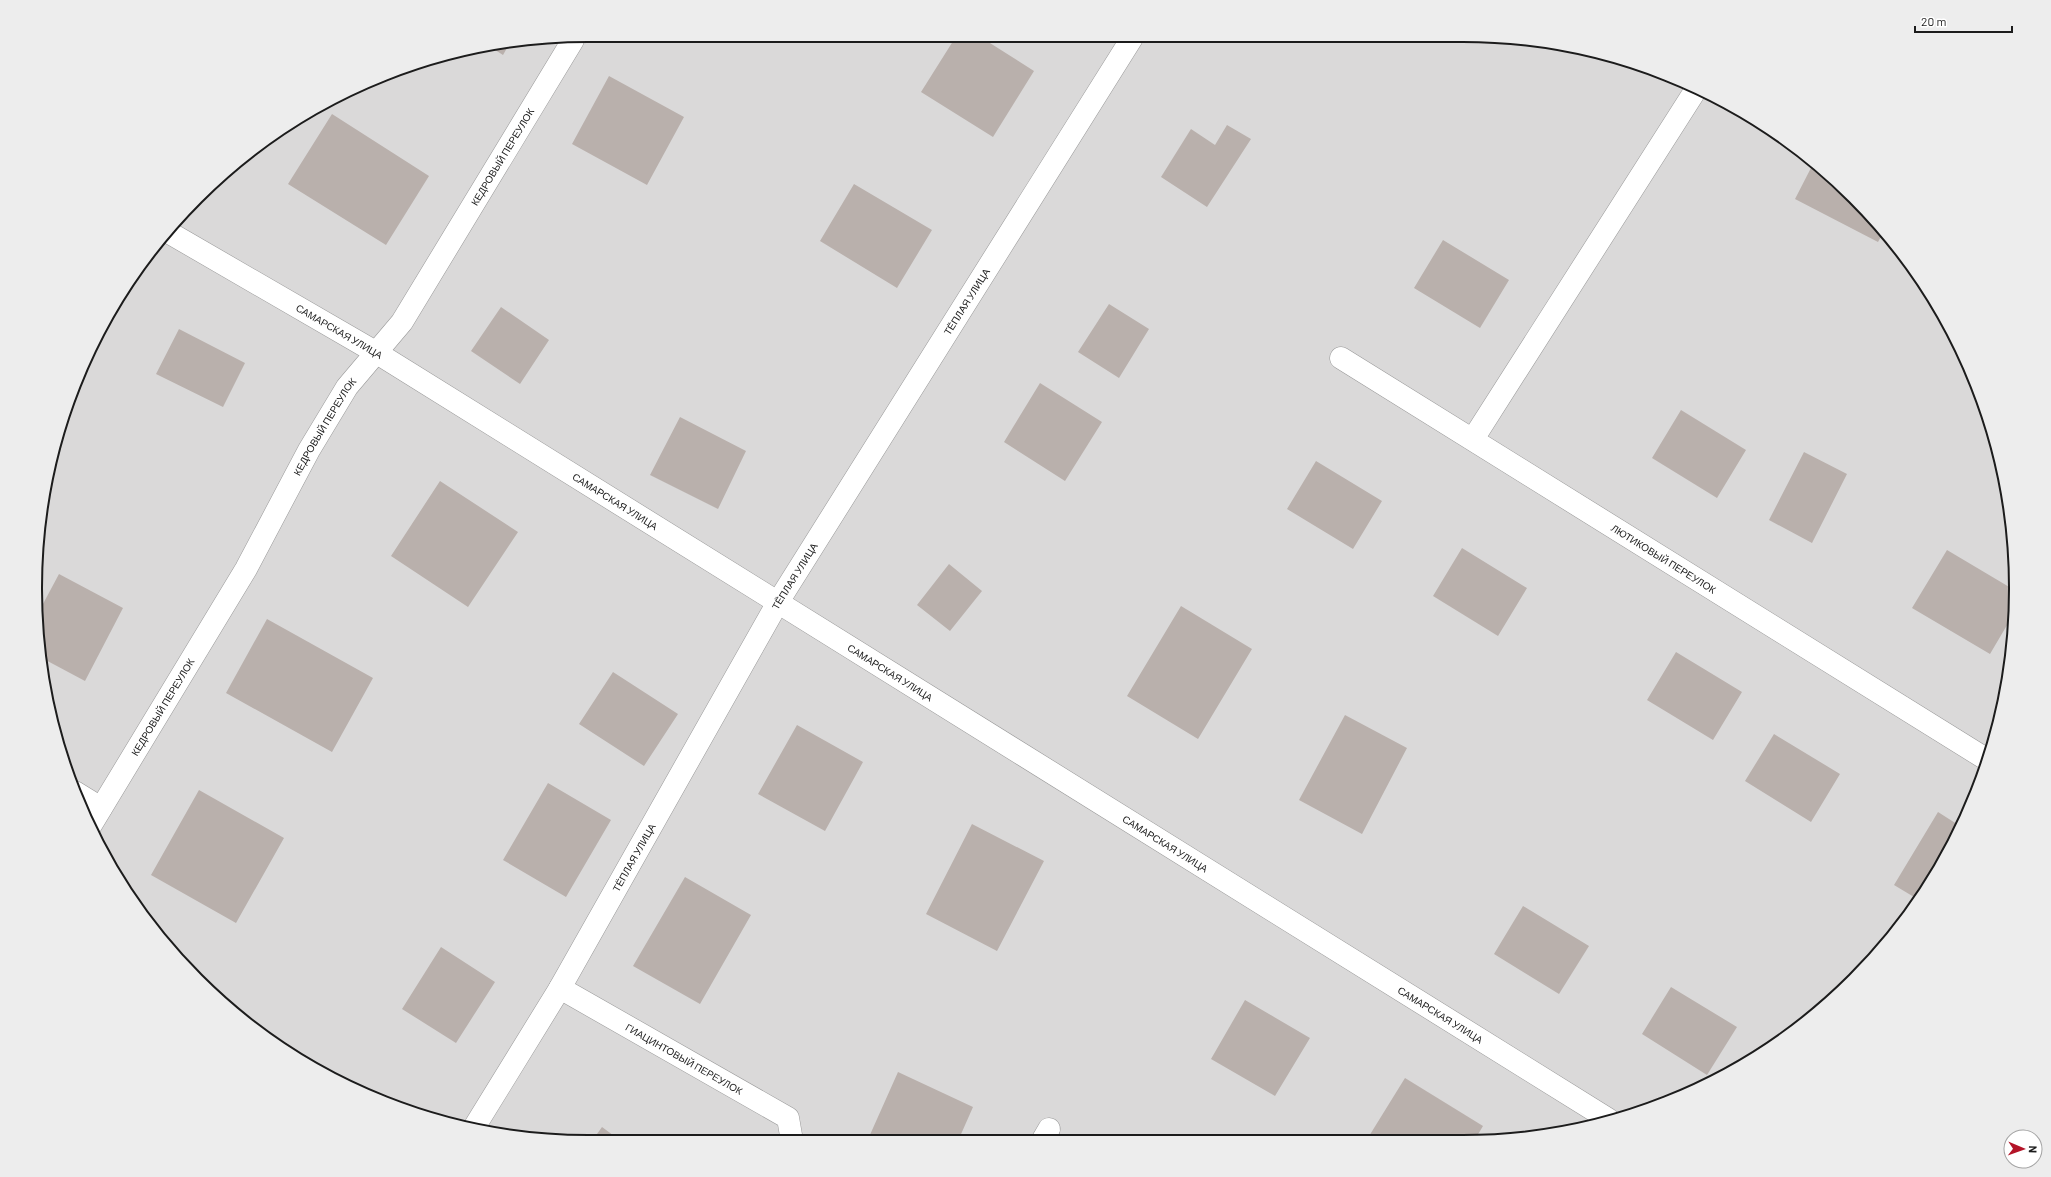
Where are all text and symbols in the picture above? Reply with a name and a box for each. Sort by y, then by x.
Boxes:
scale bar [1915,8,2012,34]
text: 20 m [1921,14,1947,28]
street label: КЕДРОВЫЙ ПЕРЕУЛОК [468,106,536,208]
street label: ТЁПЛАЯ УЛИЦА [941,266,992,337]
street label: САМАРСКАЯ УЛИЦА [294,301,385,361]
street label: КЕДРОВЫЙ ПЕРЕУЛОК [291,375,358,477]
street label: САМАРСКАЯ УЛИЦА [570,470,660,532]
street label: ЛЮТИКОВЫЙ ПЕРЕУЛОК [1609,522,1718,596]
street label: ТЁПЛАЯ УЛИЦА [769,540,820,612]
street label: САМАРСКАЯ УЛИЦА [845,641,935,704]
street label: КЕДРОВЫЙ ПЕРЕУЛОК [128,656,197,758]
street label: САМАРСКАЯ УЛИЦА [1121,813,1210,875]
street label: ТЁПЛАЯ УЛИЦА [610,821,658,894]
street label: САМАРСКАЯ УЛИЦА [1396,984,1486,1046]
street label: ГИАЦИНТОВЫЙ ПЕРЕУЛОК [624,1021,745,1097]
north arrow [2003,1129,2043,1169]
text: N [2027,1145,2040,1153]

